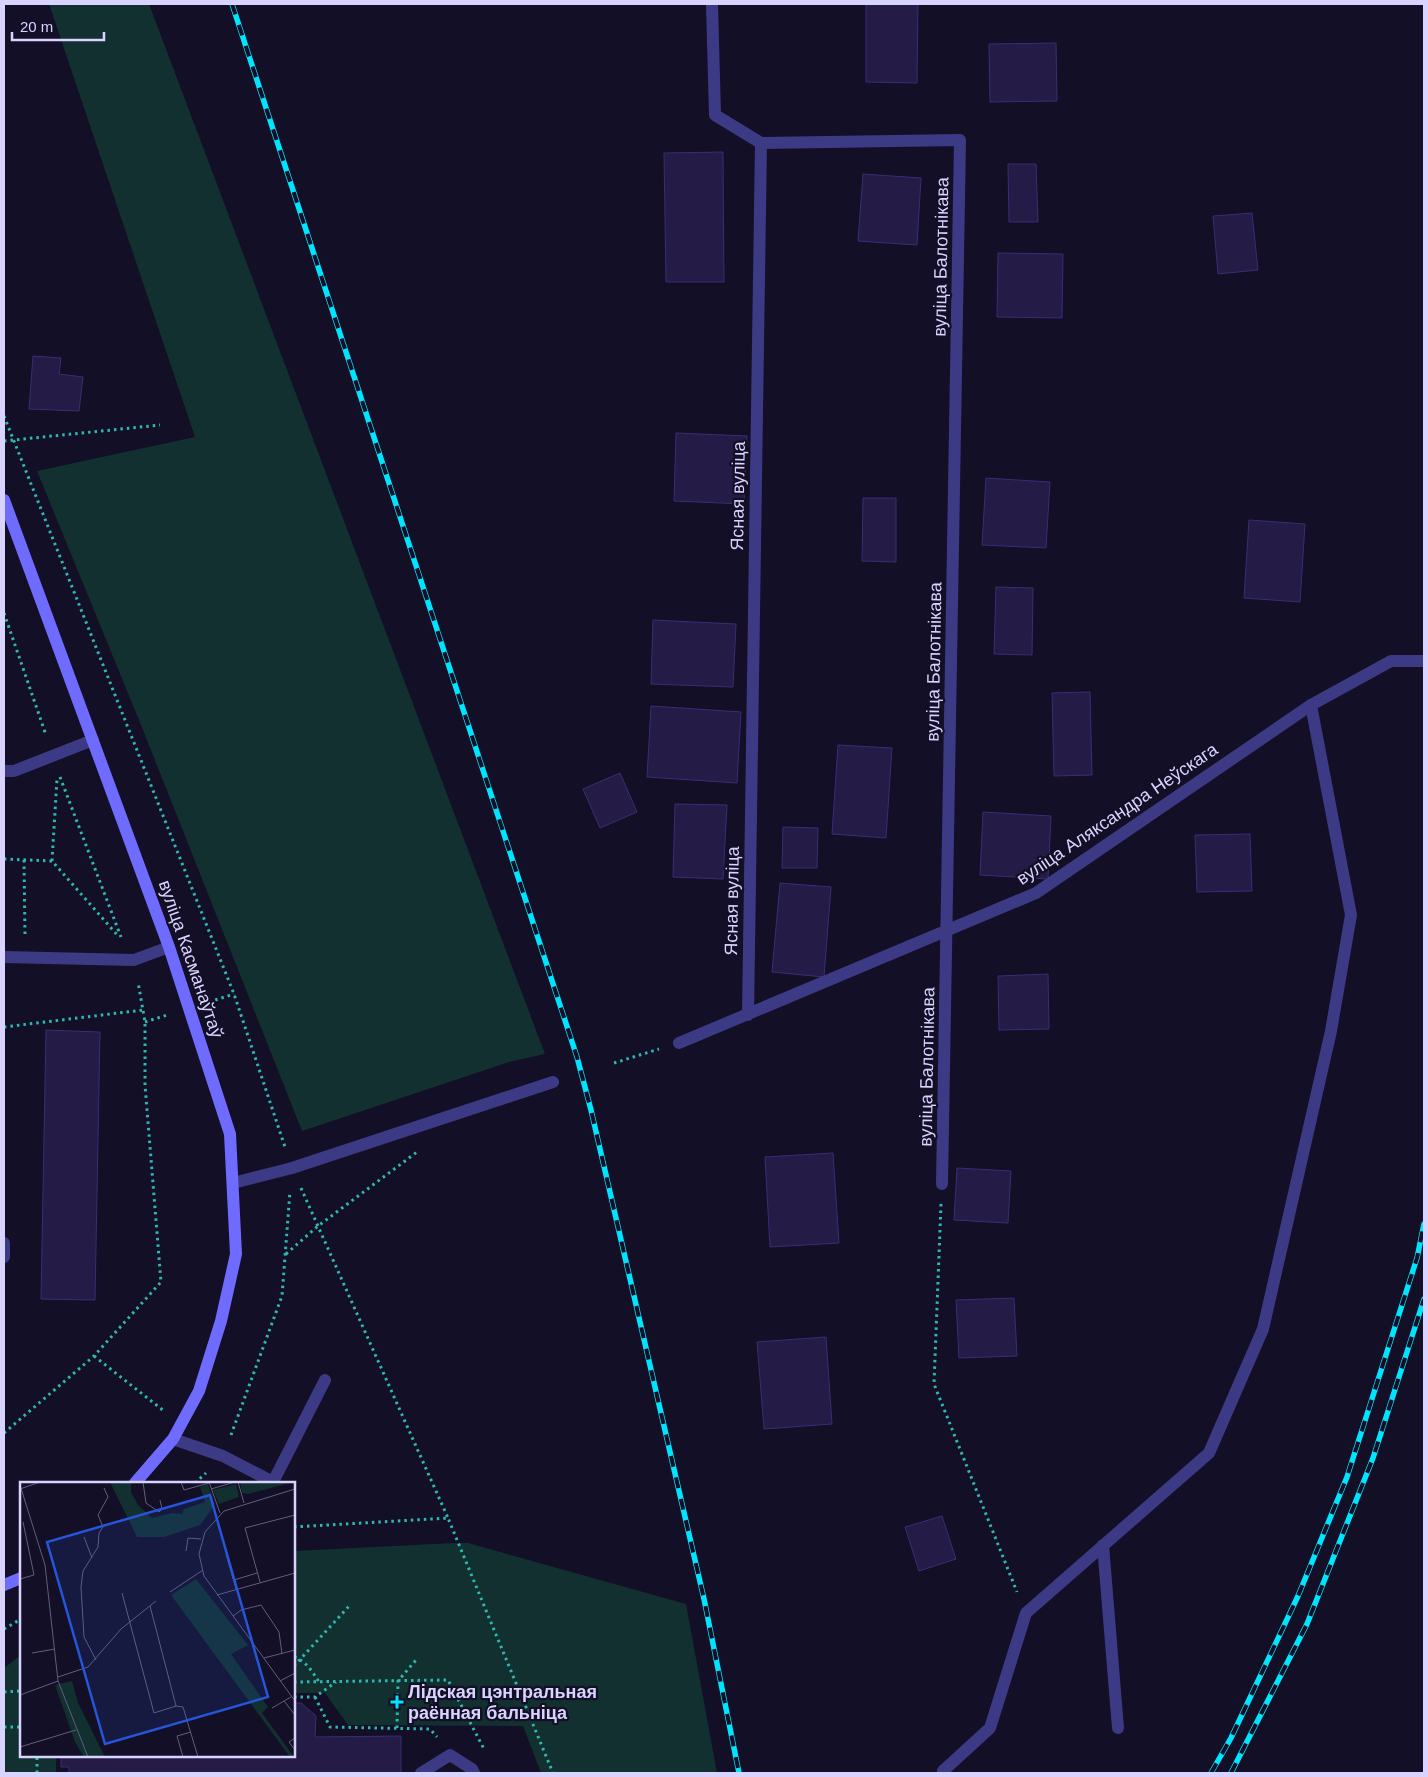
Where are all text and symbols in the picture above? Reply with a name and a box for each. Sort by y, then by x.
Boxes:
scale bar [12,10,105,42]
text: 20 m [20,18,53,35]
street label: вуліца Балотнікава [930,176,952,337]
street label: Ясная вуліца [727,440,749,551]
street label: вуліца Балотнікава [923,581,945,742]
street label: вуліца Аляксандра Неўскага [1013,739,1222,889]
street label: Ясная вуліца [721,845,743,956]
street label: вуліца Касманаўтаў [155,878,227,1040]
street label: вуліца Балотнікава [916,986,938,1147]
inset map [20,1482,295,1757]
place label: Лідская цэнтральная раённая бальніца [408,1682,597,1723]
marker: Лідская цэнтральная раённая бальніца [390,1695,404,1709]

